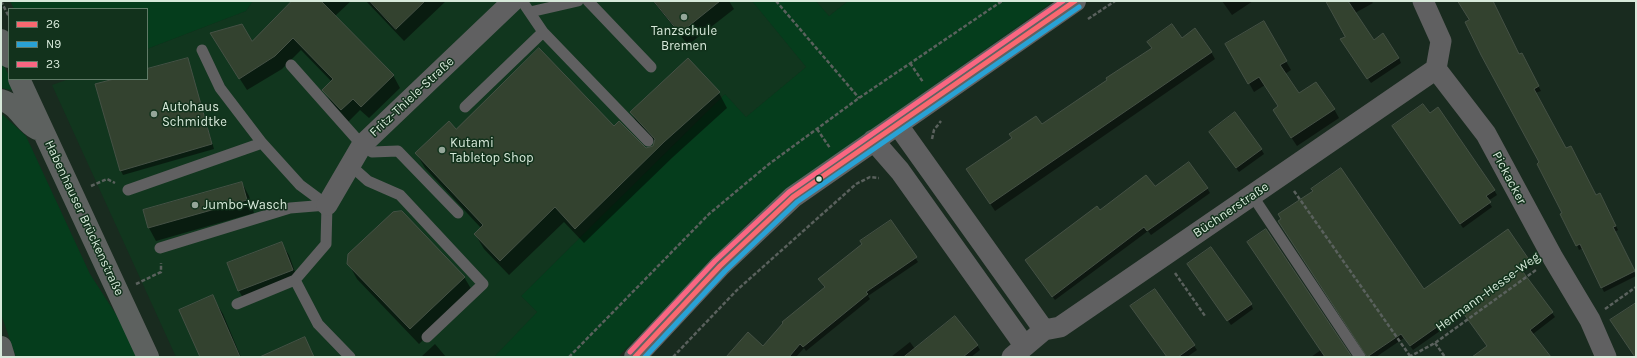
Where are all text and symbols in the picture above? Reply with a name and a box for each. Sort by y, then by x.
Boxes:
legend [8,8,148,80]
marker: Tanzschule Bremen [679,12,689,22]
text: 26 [46,17,60,31]
place label: Tanzschule Bremen [651,23,717,54]
text: N9 [46,37,61,51]
street label: Fritz-Thiele-Straße [366,54,458,140]
text: 23 [46,57,60,71]
place label: Autohaus Schmidtke [162,99,227,130]
marker: Autohaus Schmidtke [149,109,159,119]
place label: Kutami Tabletop Shop [450,135,534,166]
street label: Habenhauser Brückenstraße [41,138,127,298]
marker: Kutami Tabletop Shop [437,145,447,155]
street label: Pickacker [1489,149,1529,207]
unlabelled marker [814,174,824,184]
street label: Büchnerstraße [1190,179,1272,241]
place label: Jumbo-Wasch [203,197,287,213]
marker: Jumbo-Wasch [190,200,200,210]
street label: Hermann-Hesse-Weg [1433,249,1543,335]

